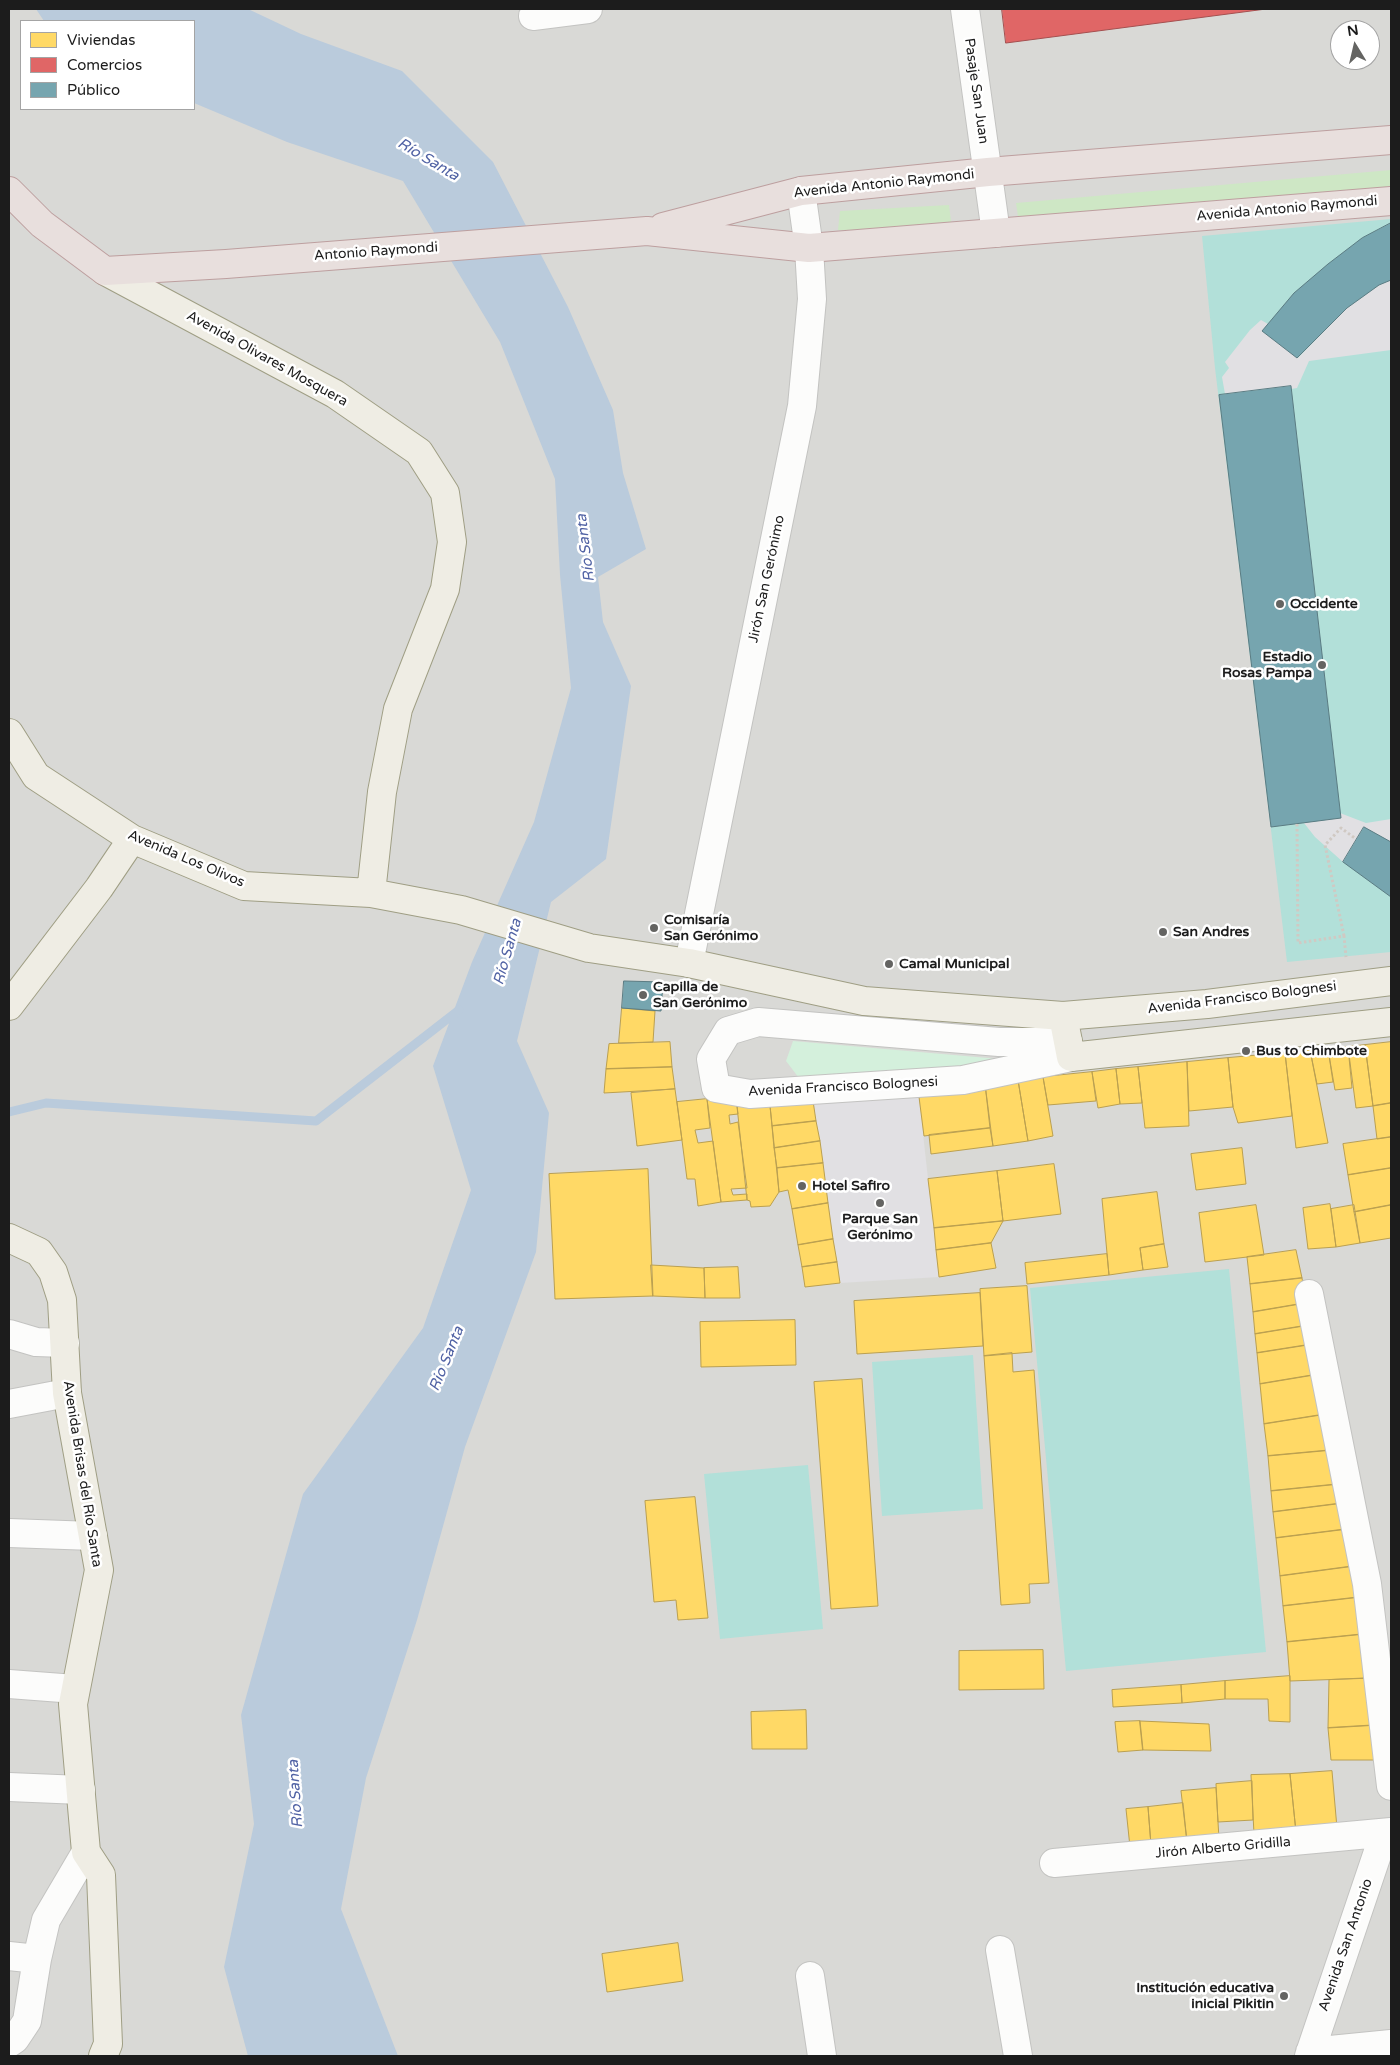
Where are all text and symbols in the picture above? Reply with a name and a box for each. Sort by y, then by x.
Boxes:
legend [20,20,195,110]
north arrow [1330,20,1380,70]
text: N [1346,21,1360,40]
text: Viviendas [67,31,135,49]
street label: Pasaje San Juan [960,37,992,145]
text: Comercios [67,56,142,74]
text: Público [67,81,120,99]
water label: Río Santa [394,135,462,185]
street label: Avenida Antonio Raymondi [793,166,975,202]
street label: Avenida Antonio Raymondi [1196,193,1378,225]
street label: Antonio Raymondi [314,239,438,265]
street label: Avenida Olivares Mosquera [184,308,350,410]
water label: Río Santa [573,513,599,583]
street label: Jirón San Gerónimo [745,514,789,644]
place label: Occidente [1290,596,1358,612]
marker: Occidente [1274,598,1286,610]
place label: Estadio Rosas Pampa [1222,649,1312,682]
marker: Estadio Rosas Pampa [1316,659,1328,671]
street label: Avenida Los Olivos [125,827,247,891]
place label: Comisaría San Gerónimo [664,912,758,944]
water label: Río Santa [490,917,526,987]
marker: Comisaría San Gerónimo [648,922,660,934]
place label: San Andres [1173,924,1249,940]
marker: San Andres [1157,926,1169,938]
place label: Camal Municipal [899,956,1009,972]
marker: Camal Municipal [883,958,895,970]
street label: Avenida Francisco Bolognesi [1147,978,1337,1018]
place label: Capilla de San Gerónimo [653,979,747,1012]
marker: Capilla de San Gerónimo [637,989,649,1001]
place label: Bus to Chimbote [1256,1043,1367,1059]
marker: Bus to Chimbote [1240,1045,1252,1057]
street label: Avenida Francisco Bolognesi [748,1074,938,1100]
place label: Hotel Safiro [812,1178,890,1194]
marker: Hotel Safiro [796,1180,808,1192]
marker: Parque San Gerónimo [874,1197,886,1209]
place label: Parque San Gerónimo [842,1211,918,1244]
water label: Río Santa [426,1324,468,1394]
street label: Avenida Brisas del Río Santa [59,1380,105,1568]
water label: Río Santa [285,1759,307,1829]
street label: Jirón Alberto Gridilla [1155,1834,1291,1862]
street label: Avenida San Antonio [1315,1876,1377,2014]
place label: Institución educativa inicial Pikitin [1136,1980,1274,2012]
marker: Institución educativa inicial Pikitin [1278,1990,1290,2002]

